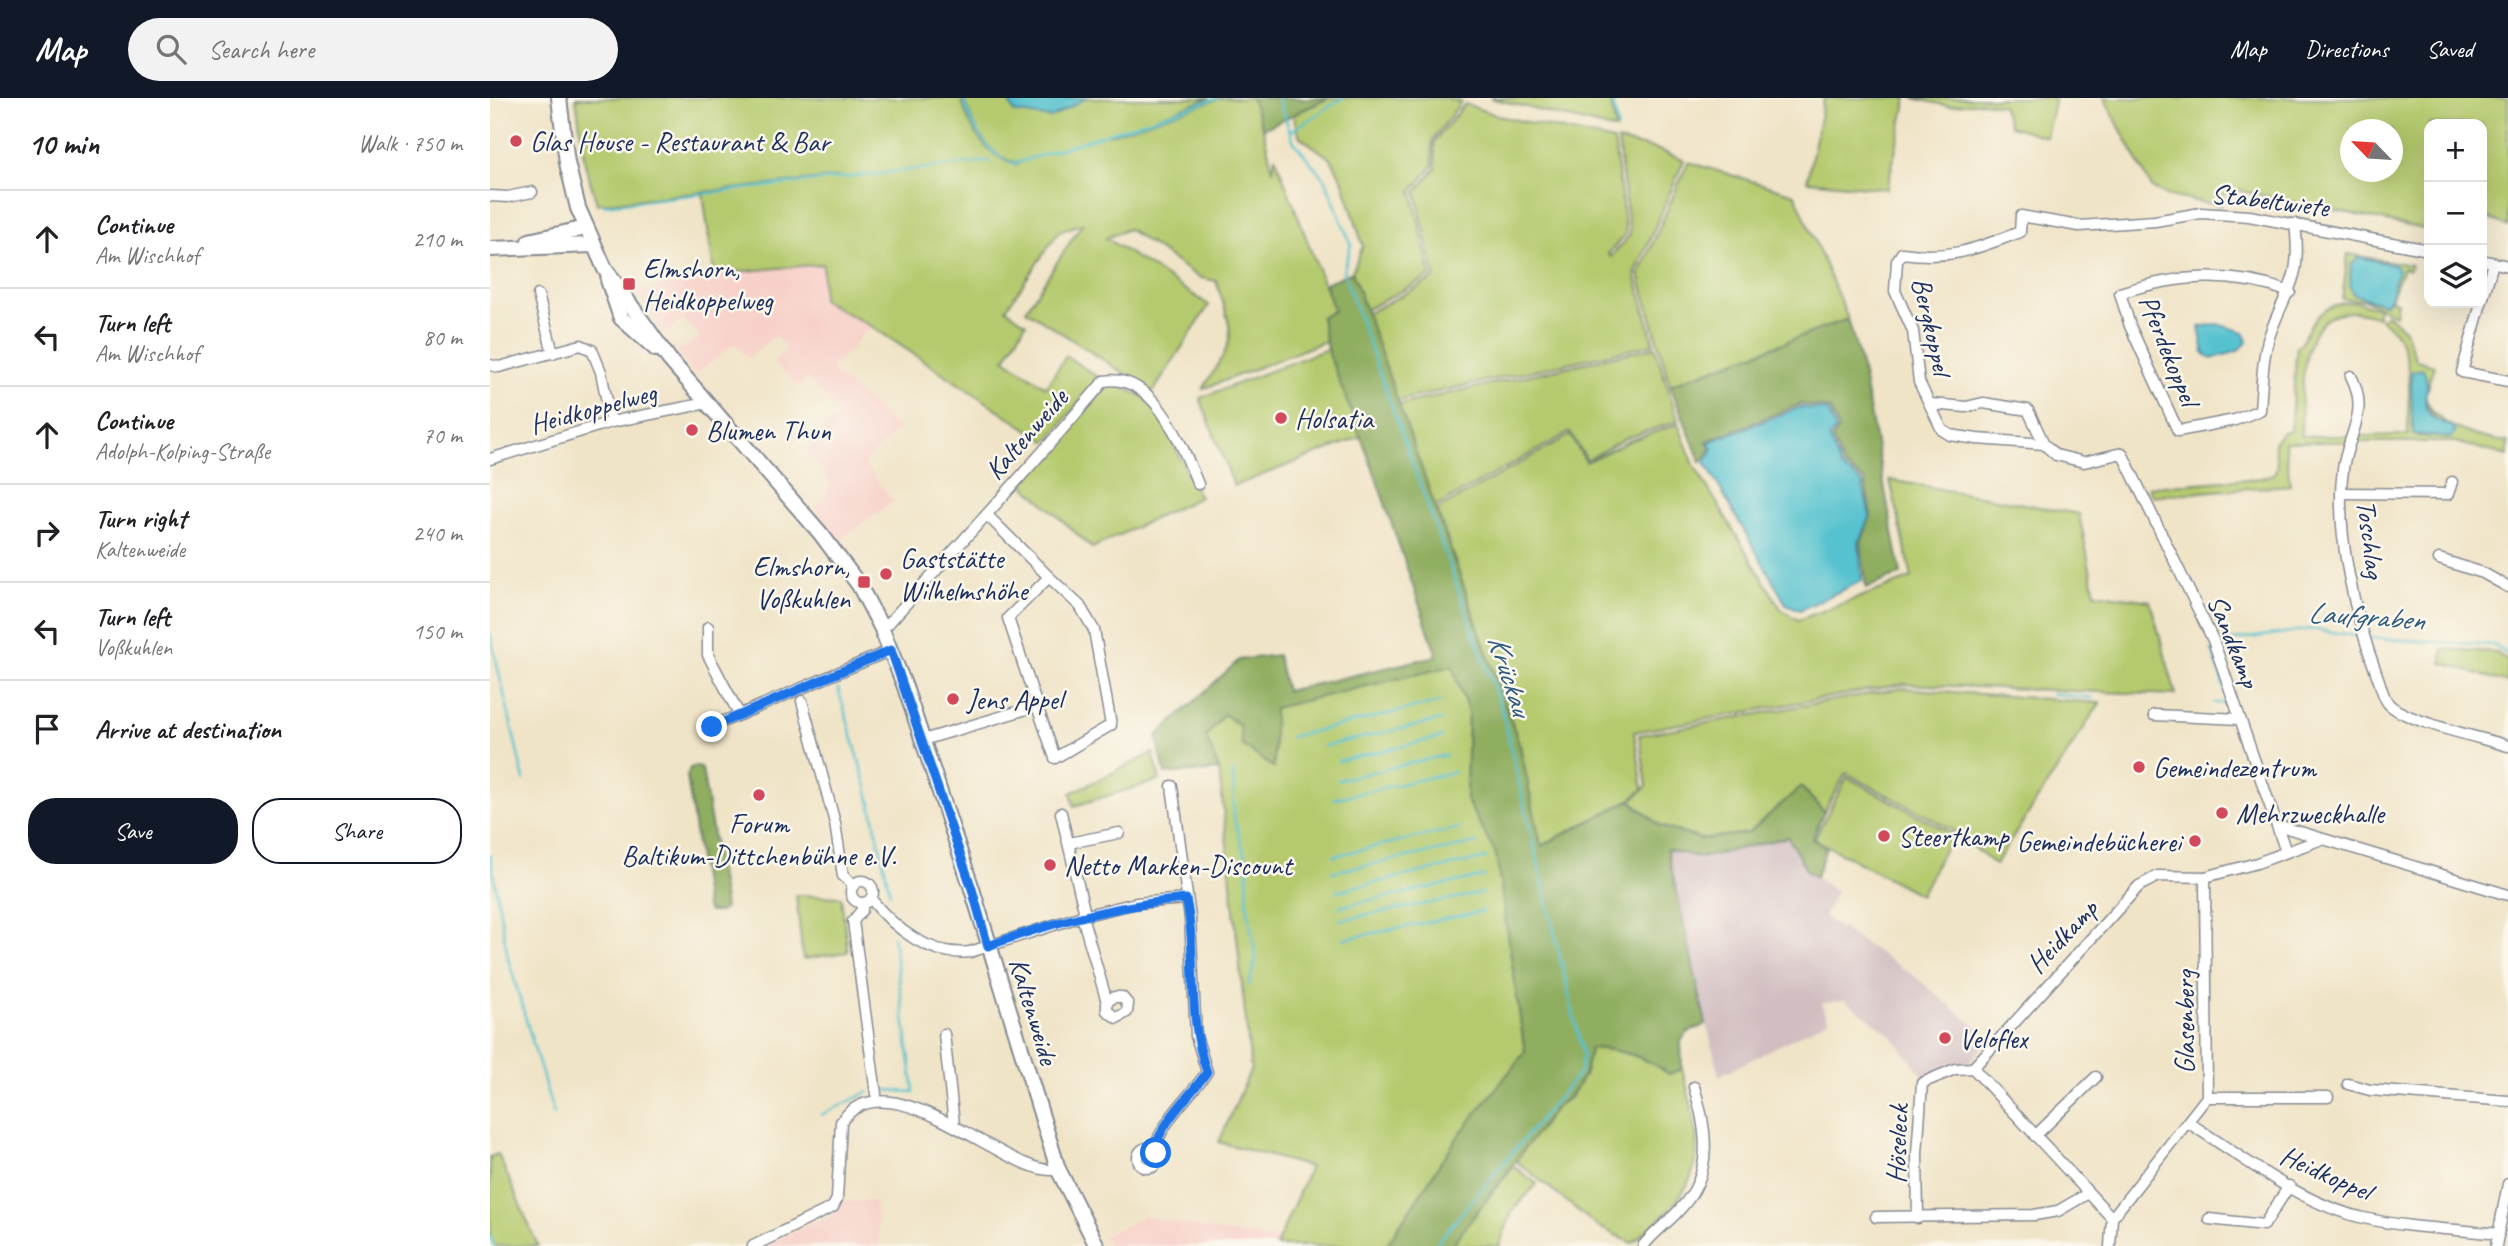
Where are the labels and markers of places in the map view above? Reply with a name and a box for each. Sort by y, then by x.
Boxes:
place label: Glas House - Restaurant & Bar [530,124,832,159]
marker: Glas House - Restaurant & Bar [508,133,524,149]
place label: Elmshorn, Heidkoppelweg [643,251,774,318]
marker: Elmshorn, Heidkoppelweg [621,276,637,292]
place label: Holsatia [1295,401,1375,436]
marker: Holsatia [1273,410,1289,426]
place label: Blumen Thun [706,413,831,448]
marker: Blumen Thun [684,422,700,438]
place label: Gaststätte Wilhelmshöhe [900,541,1029,608]
place label: Elmshorn, Voßkuhlen [753,549,851,616]
marker: Gaststätte Wilhelmshöhe [878,566,894,582]
marker: Elmshorn, Voßkuhlen [856,574,872,590]
place label: Jens Appel [965,682,1068,717]
marker: Jens Appel [945,691,961,707]
place label: Gemeindezentrum [2153,750,2318,785]
marker: Gemeindezentrum [2131,759,2147,775]
marker: Forum Baltikum-Dittchenbühne e.V. [751,787,767,803]
place label: Mehrzweckhalle [2236,796,2386,831]
marker: Mehrzweckhalle [2214,805,2230,821]
place label: Forum Baltikum-Dittchenbühne e.V. [622,806,897,873]
place label: Steertkamp [1898,819,2011,854]
place label: Gemeindebücherei [2017,824,2185,859]
marker: Steertkamp [1876,828,1892,844]
marker: Gemeindebücherei [2187,833,2203,849]
place label: Netto Marken-Discount [1064,848,1294,883]
marker: Netto Marken-Discount [1042,857,1058,873]
place label: Veloflex [1959,1021,2030,1056]
marker: Veloflex [1937,1030,1953,1046]

